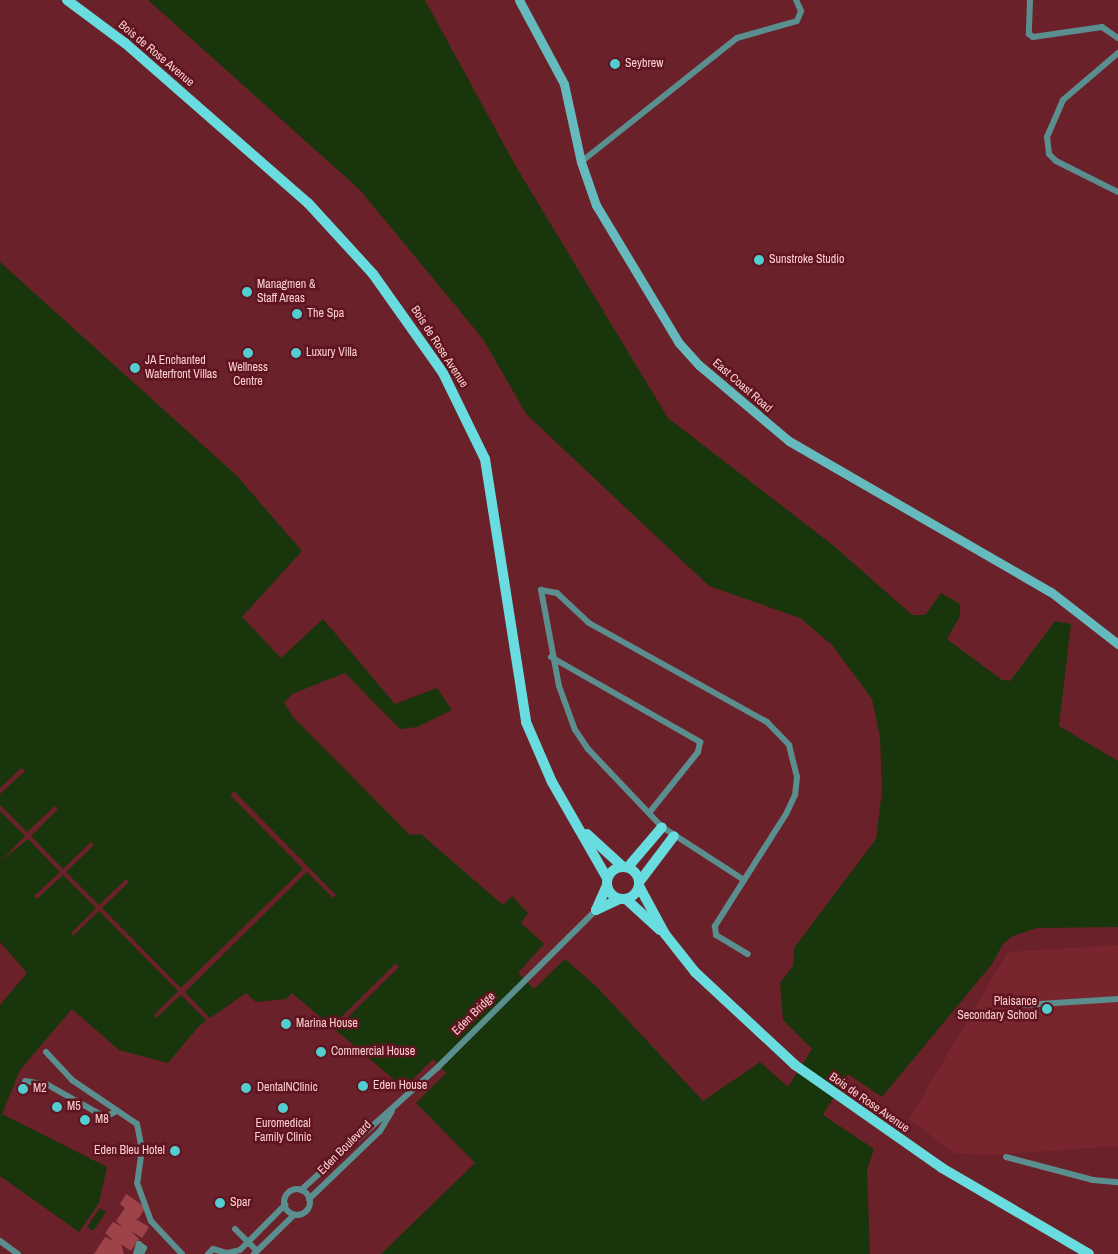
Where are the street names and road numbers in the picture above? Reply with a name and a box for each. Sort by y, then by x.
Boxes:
street label: Bois de Rose Avenue [115,18,197,90]
street label: Bois de Rose Avenue [407,303,471,391]
street label: East Coast Road [709,356,775,416]
street label: Eden Bridge [450,990,498,1038]
street label: Bois de Rose Avenue [826,1070,912,1136]
street label: Eden Boulevard [315,1118,375,1178]

